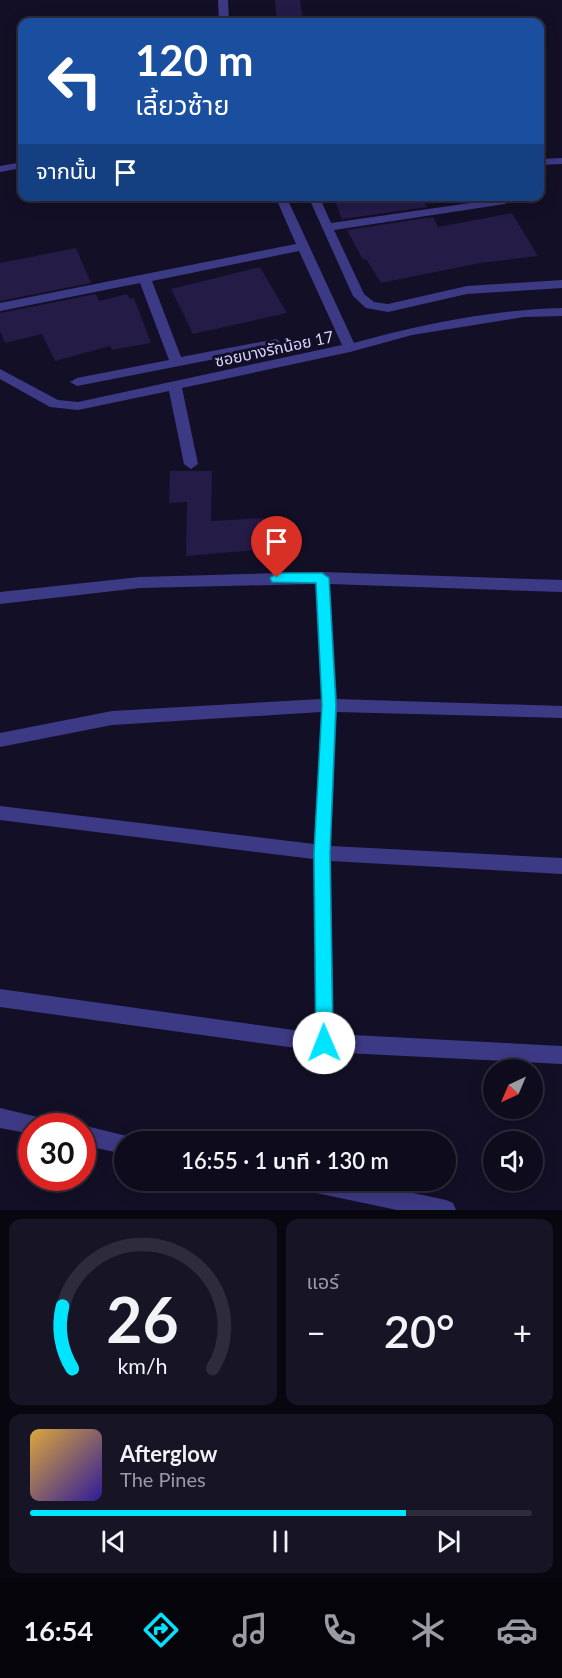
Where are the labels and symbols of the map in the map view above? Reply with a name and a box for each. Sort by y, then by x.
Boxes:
street label: ซอยบางรักน้อย 17 [213,326,335,370]
pin [251,516,302,578]
position arrow [292,1011,356,1075]
north arrow [483,1059,543,1119]
speed limit sign: 30 [18,1113,96,1191]

